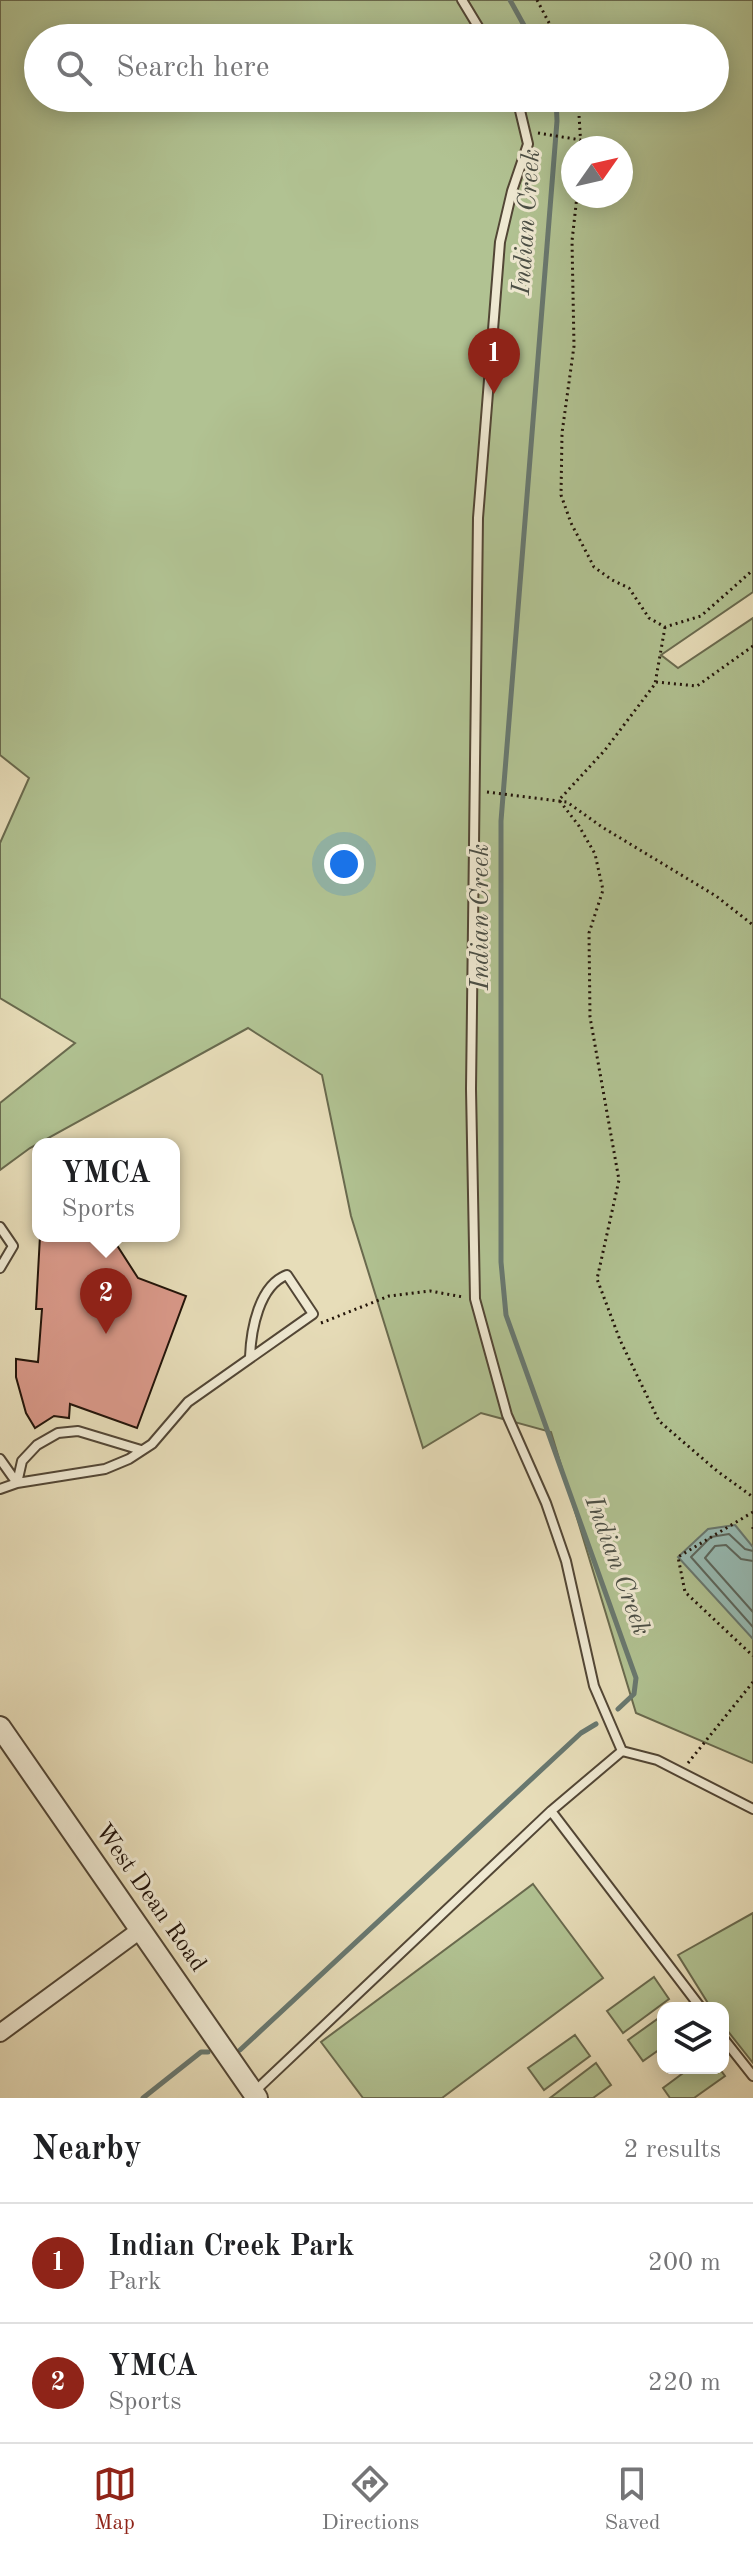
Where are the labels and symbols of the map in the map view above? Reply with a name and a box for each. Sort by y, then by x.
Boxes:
north arrow [561,136,633,208]
water label: Indian Creek [509,148,545,297]
pin: 1 [468,328,520,394]
your location [324,844,364,884]
water label: Indian Creek [468,844,494,991]
pin: 2 [80,1268,132,1334]
water label: Indian Creek [579,1492,654,1639]
street label: West Dean Road [90,1820,210,1976]

